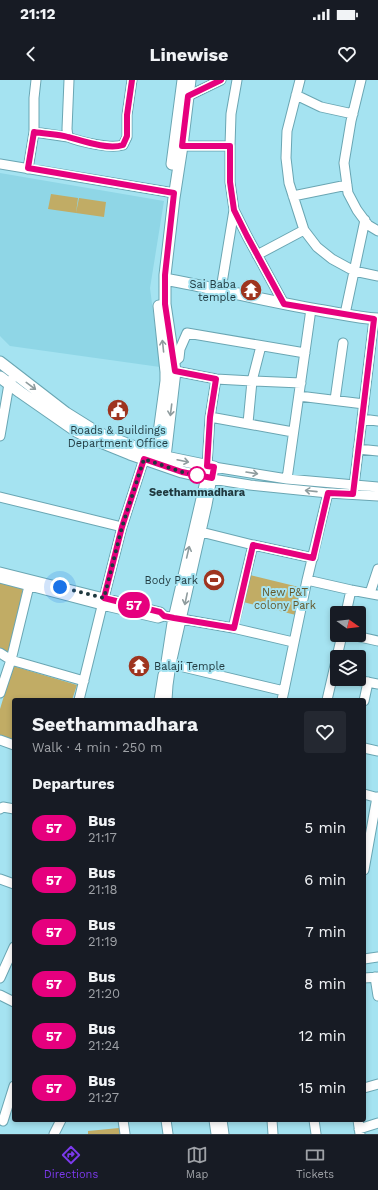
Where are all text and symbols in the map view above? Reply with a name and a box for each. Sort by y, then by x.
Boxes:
text: 21:12 [20,5,55,23]
icon: back [20,43,42,65]
icon: heart [336,43,358,65]
text: Linewise [150,44,228,65]
temple icon: Sai Baba temple [238,277,264,303]
place label: Sai Baba temple [190,278,236,304]
one-way arrow [159,340,166,353]
one-way arrow [25,382,36,390]
public building icon: Roads & Buildings Department Office [105,397,131,423]
one-way arrow [167,403,174,416]
place label: Roads & Buildings Department Office [68,424,168,450]
one-way arrow [176,457,189,465]
marker: Seethammadhara [188,466,206,484]
one-way arrow [246,470,259,478]
place label: Seethammadhara [149,486,246,499]
one-way arrow [305,487,318,495]
one-way arrow [185,546,193,559]
sports icon: Body Park [201,567,227,593]
place label: Body Park [145,574,198,587]
your location [50,577,70,597]
park label: New P&T colony Park [254,586,316,612]
line badge: 57 [116,592,152,618]
one-way arrow [182,592,190,605]
text: 57 [126,597,142,613]
north arrow [330,606,366,642]
map controls [330,606,366,686]
button: layers [330,650,366,686]
temple icon: Balaji Temple [126,653,152,679]
place label: Balaji Temple [154,660,225,673]
button: heart [304,711,346,753]
text: Seethammadhara [32,713,198,736]
text: Walk · 4 min · 250 m [32,740,162,755]
text: Departures [32,775,115,793]
text: Bus [88,812,116,830]
text: 5 min [305,819,346,837]
text: 57 [46,820,62,836]
text: 21:17 [88,830,117,845]
text: Bus [88,864,116,882]
text: 6 min [304,871,346,889]
text: 57 [46,872,62,888]
text: 21:18 [88,882,118,897]
text: Bus [88,916,116,934]
text: 7 min [305,923,346,941]
text: 57 [46,924,62,940]
text: 21:19 [88,934,118,949]
text: Bus [88,968,116,986]
text: 8 min [304,975,346,993]
text: 57 [46,976,62,992]
text: 21:20 [88,986,120,1001]
text: Bus [88,1020,116,1038]
text: 12 min [299,1027,346,1045]
text: 57 [46,1028,62,1044]
text: 21:24 [88,1038,120,1053]
text: Bus [88,1072,116,1090]
text: 15 min [299,1079,346,1097]
text: 57 [46,1080,62,1096]
text: 21:27 [88,1090,119,1105]
tab: Directions [44,1144,98,1181]
tab: Map [186,1144,208,1181]
tab: Tickets [296,1144,334,1181]

